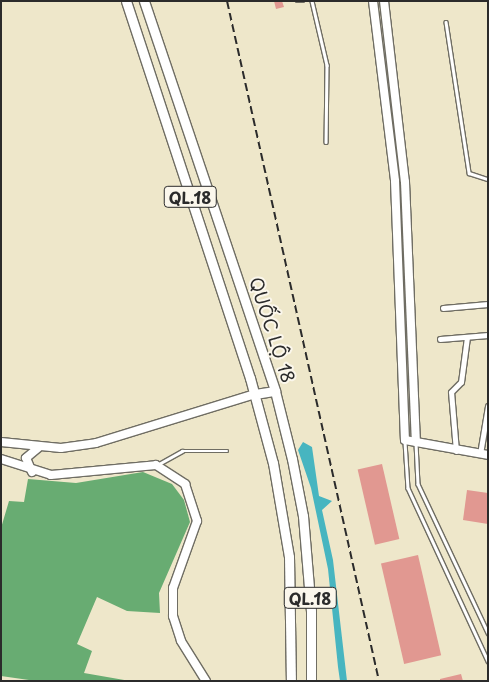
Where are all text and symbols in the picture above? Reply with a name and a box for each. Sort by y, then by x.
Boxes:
road number: QL.18 [164,183,216,210]
street label: QUỐC LỘ 18 [244,273,300,387]
road number: QL.18 [284,584,336,612]

